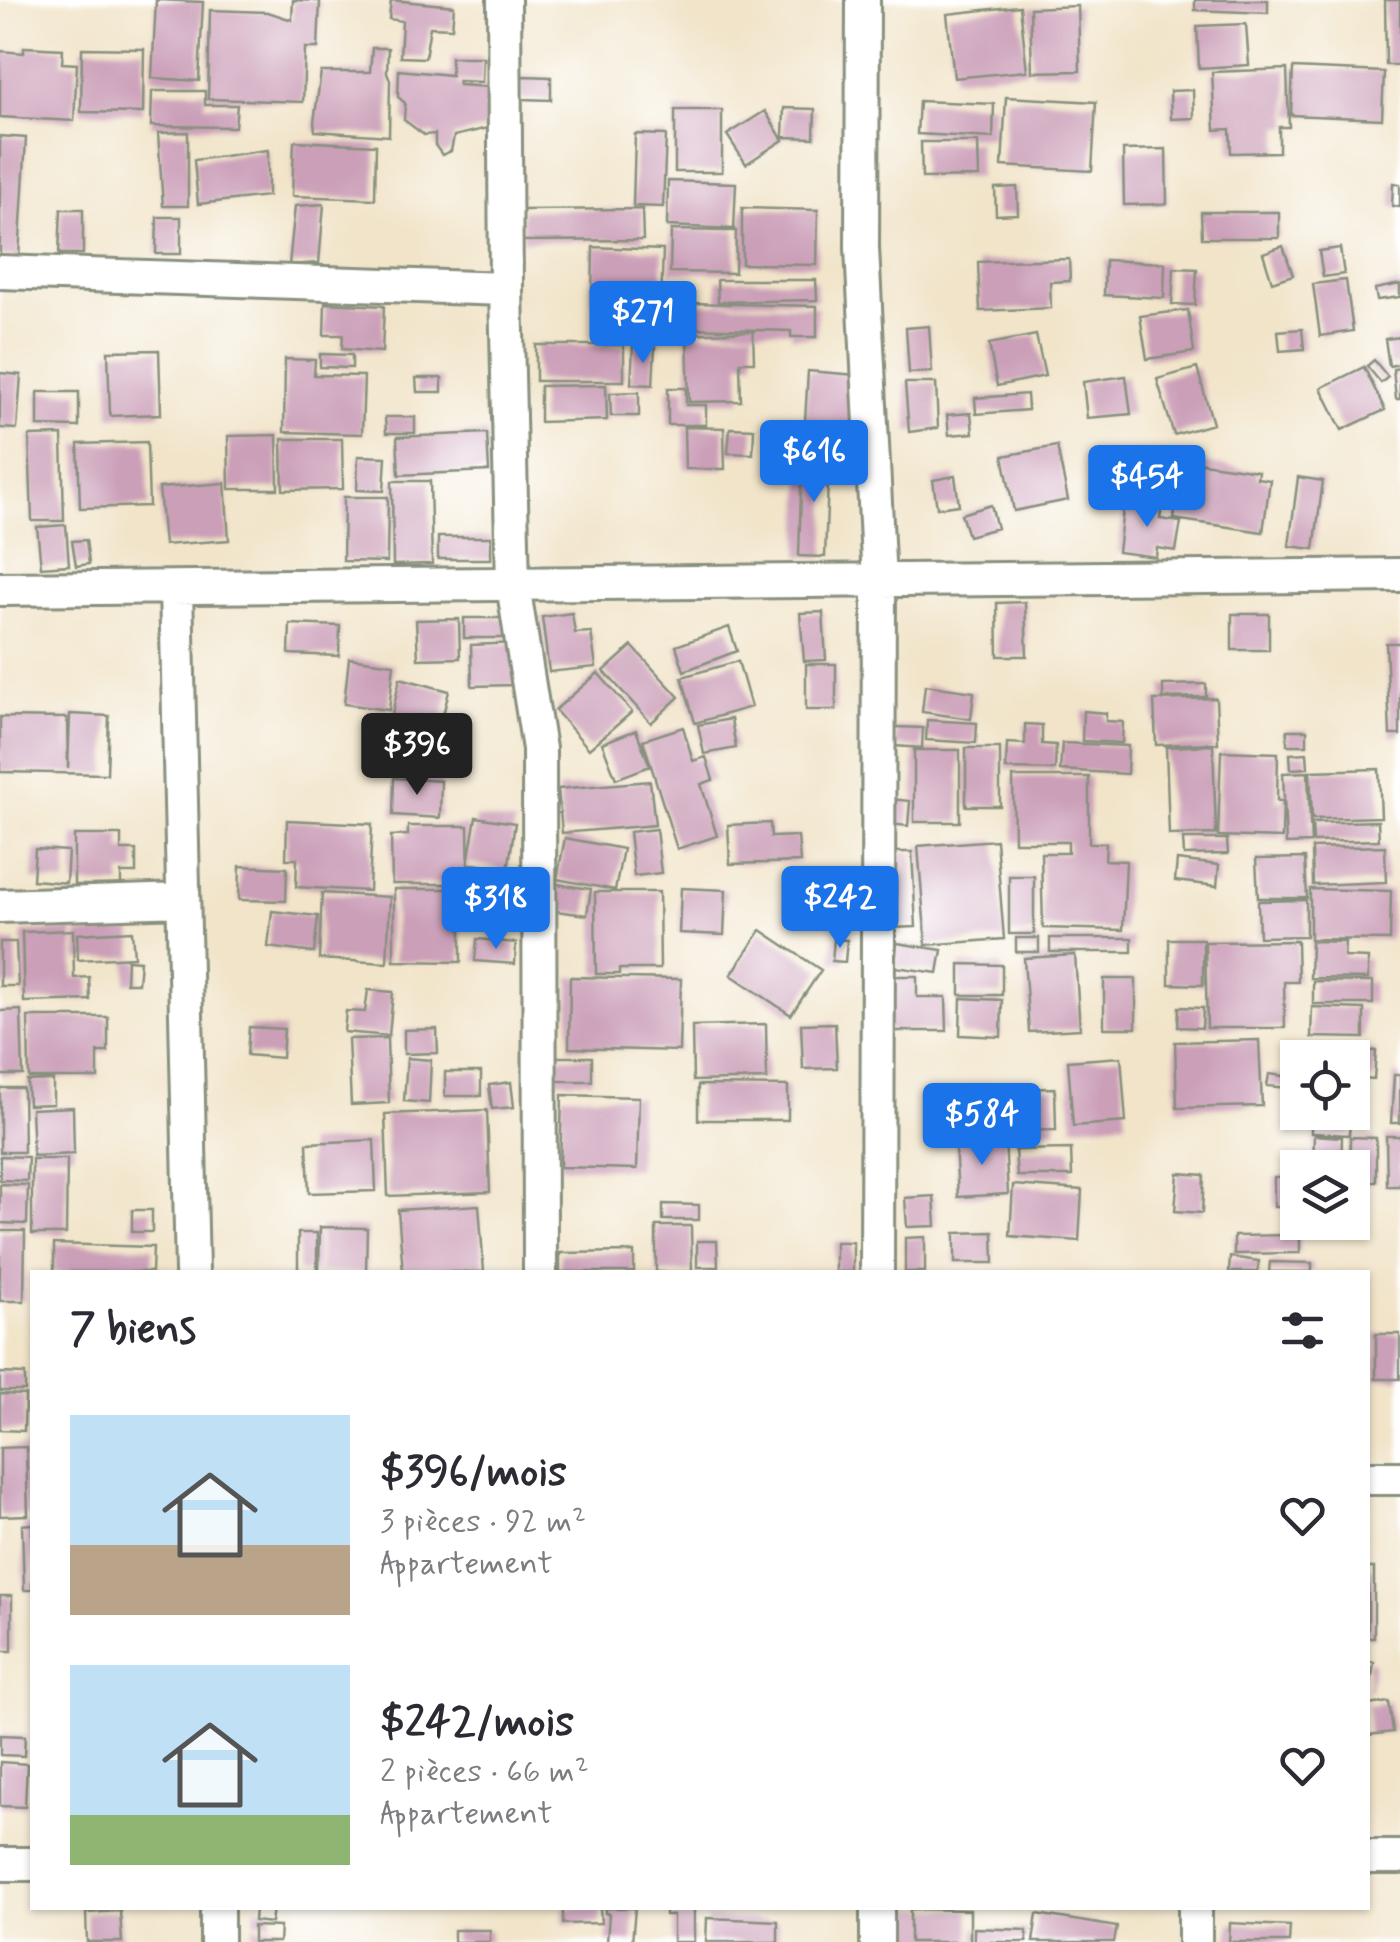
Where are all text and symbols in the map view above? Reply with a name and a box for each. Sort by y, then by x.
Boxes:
pin: $271 [584,281,702,366]
text: $271 [611,292,675,334]
pin: $616 [755,420,873,505]
text: $616 [782,431,846,473]
pin: $454 [1088,445,1206,530]
text: $454 [1110,456,1184,498]
pin: $396 [358,713,476,798]
text: $396 [383,724,451,766]
pin: $242 [781,866,899,951]
pin: $318 [437,867,555,952]
text: $242 [803,877,877,919]
text: $318 [464,878,528,920]
map controls [1280,1040,1370,1240]
button: locate [1280,1040,1370,1130]
pin: $584 [923,1083,1041,1168]
text: $584 [945,1094,1019,1136]
button: layers [1280,1150,1370,1240]
text: 7 biens [70,1303,196,1358]
icon: filters [1275,1303,1330,1358]
text: $396/mois [380,1446,567,1501]
icon: home [150,1455,270,1575]
icon: heart [1275,1488,1330,1543]
text: 3 pièces · 92 m² [380,1501,586,1543]
text: Appartement [380,1543,553,1585]
text: $242/mois [380,1696,574,1751]
icon: home [150,1705,270,1825]
icon: heart [1275,1738,1330,1793]
text: 2 pièces · 66 m² [380,1751,589,1793]
text: Appartement [380,1793,553,1835]

